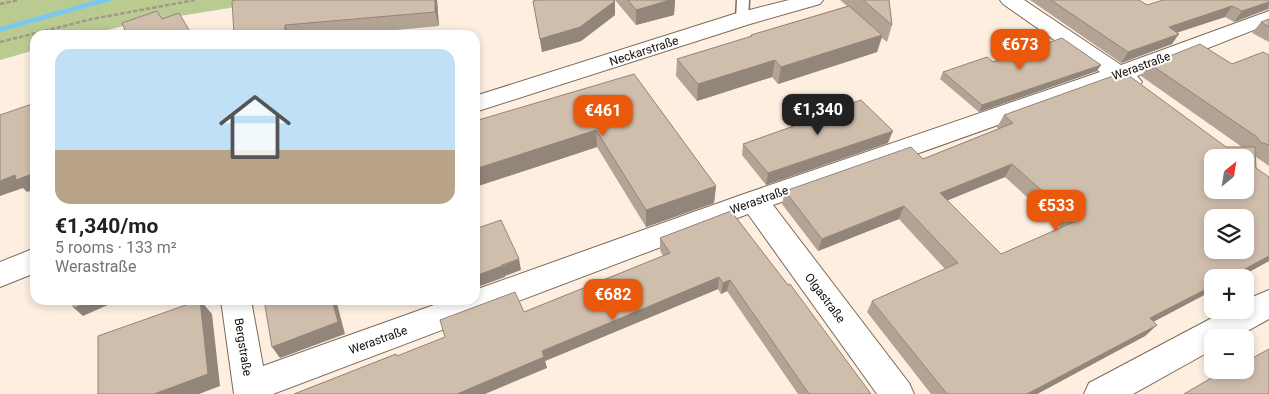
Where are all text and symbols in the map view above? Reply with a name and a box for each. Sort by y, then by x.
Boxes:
pin: €673 [990,28,1050,71]
street label: Neckarstraße [608,33,680,69]
text: €673 [1002,35,1038,54]
street label: Werastraße [1110,49,1172,83]
icon: home [210,82,300,172]
pin: €461 [573,94,633,137]
pin: €1,340 [777,94,859,136]
text: €1,340 [793,100,843,119]
text: €461 [585,101,621,120]
north arrow [1204,149,1254,199]
map controls [1204,149,1254,379]
street label: Werastraße [728,183,790,217]
pin: €533 [1026,190,1086,232]
text: €533 [1038,196,1074,215]
button: layers [1204,209,1254,259]
text: €1,340/mo [55,214,158,238]
text: 5 rooms · 133 m² [55,238,177,257]
text: Werastraße [55,257,137,276]
button: + [1204,269,1254,319]
street label: Olgastraße [802,270,848,326]
pin: €682 [583,278,643,321]
text: €682 [595,285,631,304]
street label: Bergstraße [232,317,254,377]
street label: Werastraße [347,323,409,357]
button: − [1204,329,1254,379]

